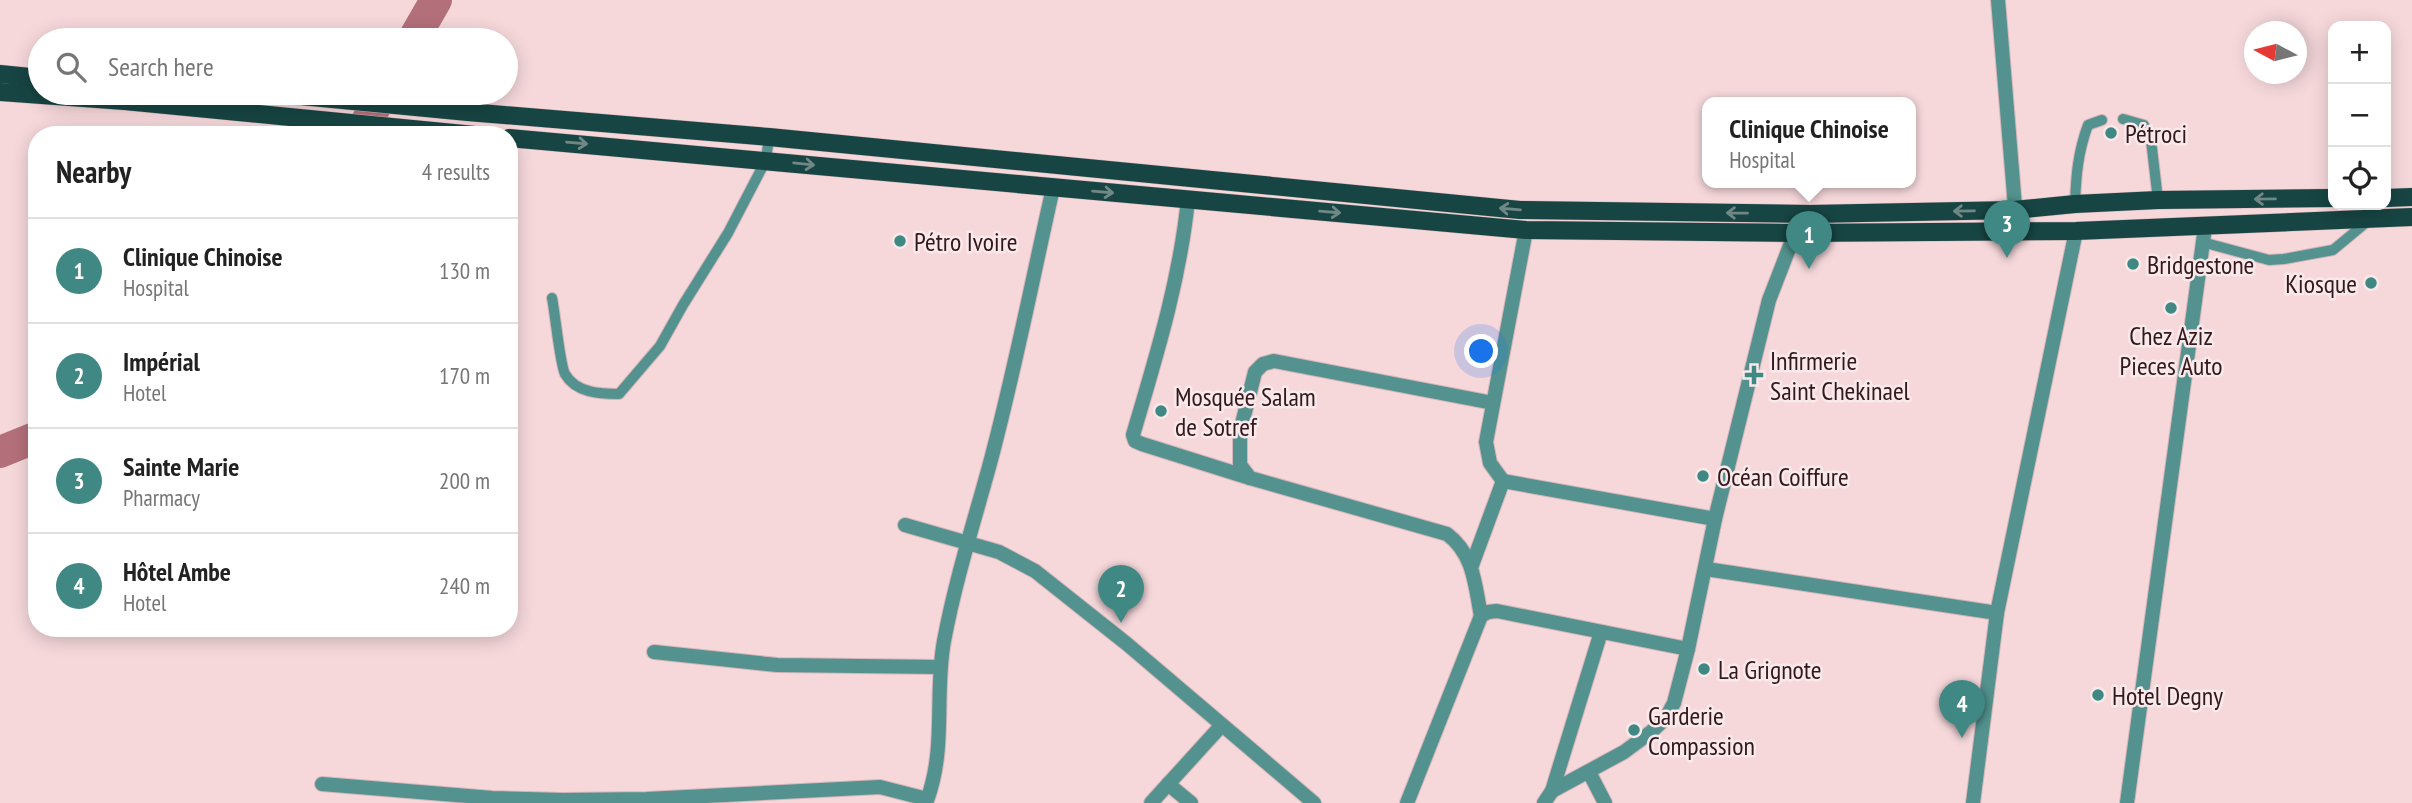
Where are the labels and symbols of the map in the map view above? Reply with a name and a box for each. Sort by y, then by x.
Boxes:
north arrow [2244,21,2307,84]
place label: Pétroci [2125,117,2187,150]
marker: Pétroci [2103,125,2119,141]
one-way arrow [565,137,588,150]
one-way arrow [792,158,815,171]
one-way arrow [1092,186,1114,199]
one-way arrow [2254,192,2277,206]
pin: 3 [1984,200,2030,258]
one-way arrow [1499,202,1521,215]
one-way arrow [1953,204,1976,218]
one-way arrow [1318,206,1341,219]
one-way arrow [1726,206,1749,220]
pin: 1 [1786,211,1832,269]
place label: Pétro Ivoire [914,225,1018,258]
marker: Pétro Ivoire [892,233,908,249]
place label: Bridgestone [2147,248,2254,281]
marker: Bridgestone [2125,256,2141,272]
place label: Kiosque [2285,267,2357,300]
marker: Kiosque [2363,275,2379,291]
marker: Chez Aziz Pieces Auto [2163,300,2179,316]
place label: Chez Aziz Pieces Auto [2120,319,2222,382]
your location [1464,334,1498,368]
place label: Infirmerie Saint Chekinael [1770,344,1910,407]
marker: Infirmerie Saint Chekinael [1744,365,1764,385]
place label: Mosquée Salam de Sotref [1175,380,1316,443]
marker: Mosquée Salam de Sotref [1153,403,1169,419]
place label: Océan Coiffure [1717,460,1849,493]
marker: Océan Coiffure [1695,468,1711,484]
pin: 2 [1098,565,1144,623]
place label: La Grignote [1718,653,1821,686]
marker: La Grignote [1696,661,1712,677]
place label: Hotel Degny [2112,679,2223,712]
pin: 4 [1939,680,1985,738]
marker: Hotel Degny [2090,687,2106,703]
place label: Garderie Compassion [1648,699,1755,762]
marker: Garderie Compassion [1626,722,1642,738]

